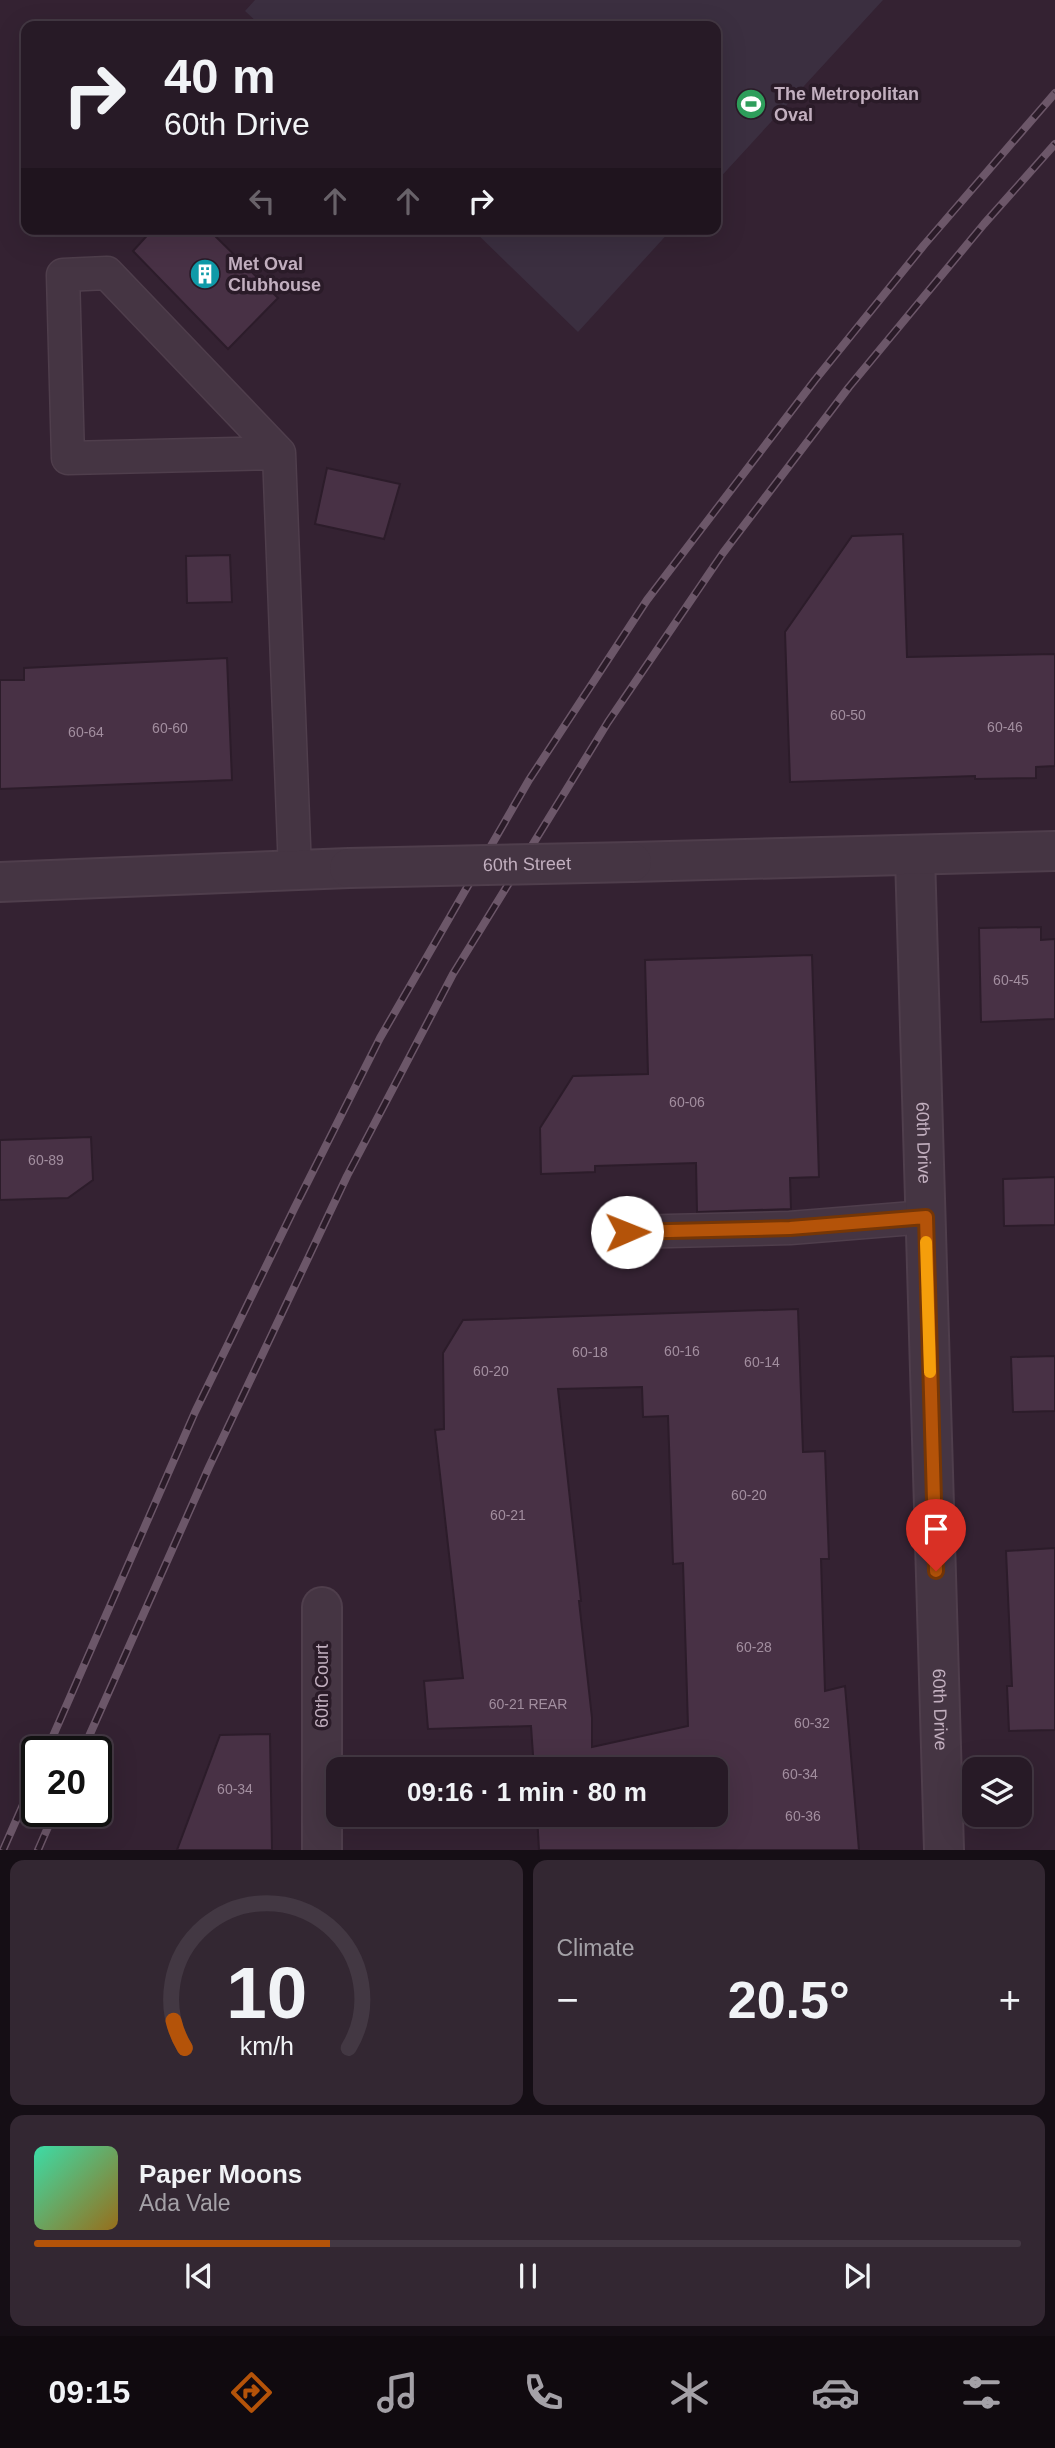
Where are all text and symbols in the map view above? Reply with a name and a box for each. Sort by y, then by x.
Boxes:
icon: right [49,49,140,140]
text: 40 m [164,49,276,103]
place label: The Metropolitan Oval [774,84,919,125]
sports icon: The Metropolitan Oval [734,87,768,121]
text: 60th Drive [164,106,310,142]
icon: left [243,182,281,220]
icon: ahead [316,182,354,220]
icon: ahead [389,182,427,220]
icon: right [462,182,500,220]
place label: Met Oval Clubhouse [228,254,321,295]
building icon: Met Oval Clubhouse [188,257,222,291]
house number: 60-50 [830,707,866,723]
house number: 60-46 [987,719,1023,735]
house number: 60-60 [152,720,188,736]
house number: 60-64 [68,724,104,740]
street label: 60th Street [483,853,571,875]
house number: 60-45 [993,972,1029,988]
house number: 60-06 [669,1094,705,1110]
street label: 60th Drive [912,1102,935,1184]
house number: 60-89 [28,1152,64,1168]
position arrow [590,1195,664,1269]
house number: 60-16 [664,1343,700,1359]
house number: 60-18 [572,1344,608,1360]
house number: 60-14 [744,1354,780,1370]
house number: 60-20 [473,1363,509,1379]
house number: 60-20 [731,1487,767,1503]
pin [906,1499,966,1571]
house number: 60-21 [490,1507,526,1523]
icon: arrive [917,1510,955,1548]
house number: 60-28 [736,1639,772,1655]
street label: 60th Court [312,1644,332,1728]
street label: 60th Drive [929,1668,951,1751]
house number: 60-21 REAR [489,1696,567,1712]
house number: 60-32 [794,1715,830,1731]
speed limit sign: 20 [21,1736,112,1827]
map controls [962,1757,1032,1827]
button: layers [962,1757,1032,1827]
house number: 60-34 [782,1766,818,1782]
text: 09:16 · 1 min · 80 m [407,1777,647,1807]
house number: 60-34 [217,1781,253,1797]
house number: 60-36 [785,1808,821,1824]
text: Climate [557,1935,634,1961]
text: 10 [226,1953,307,2034]
text: 20.5° [728,1971,850,2029]
text: − [557,1979,579,2021]
text: + [999,1979,1021,2021]
text: km/h [239,2032,293,2060]
text: Paper Moons [139,2159,302,2189]
text: Ada Vale [139,2190,231,2216]
icon: previous [180,2257,218,2295]
icon: pause [509,2257,547,2295]
icon: next [838,2257,876,2295]
icon: directions [227,2368,276,2417]
icon: music [373,2368,422,2417]
icon: phone [519,2368,568,2417]
icon: climate [665,2368,714,2417]
icon: car [811,2368,860,2417]
icon: filters [957,2368,1006,2417]
text: 09:15 [49,2374,130,2410]

